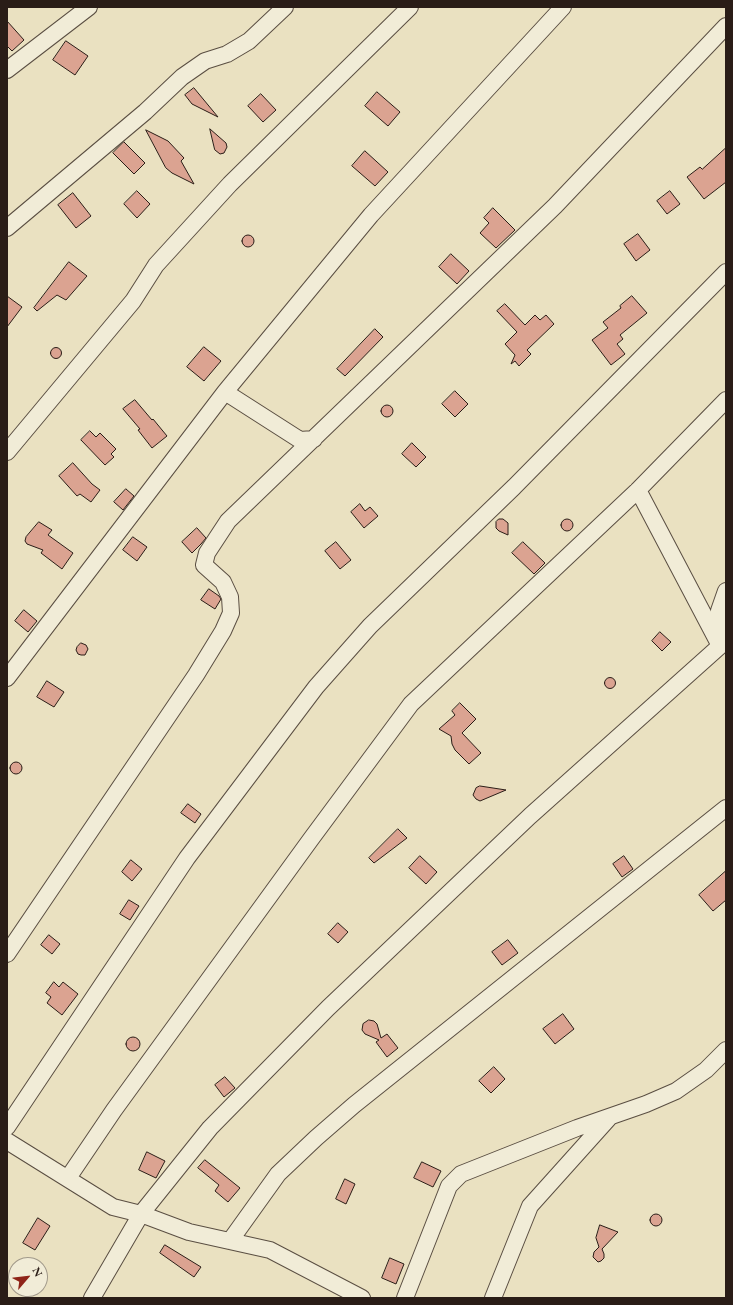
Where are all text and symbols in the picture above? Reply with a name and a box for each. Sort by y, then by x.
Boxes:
north arrow [8,1257,48,1297]
text: N [29,1265,46,1279]

